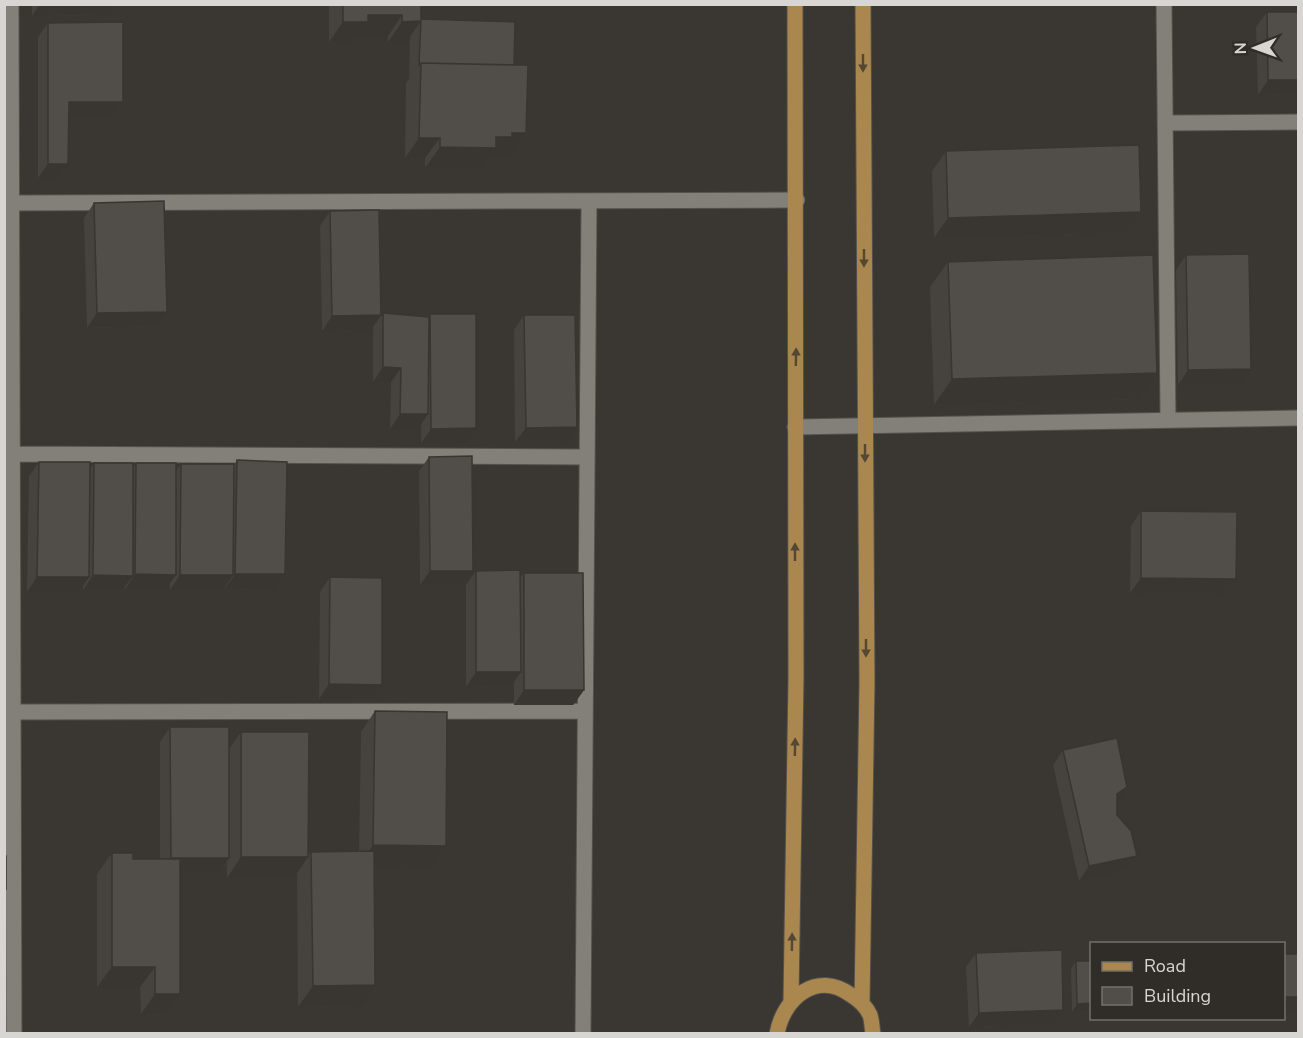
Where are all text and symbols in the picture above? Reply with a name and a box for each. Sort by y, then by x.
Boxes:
north arrow [1225,18,1285,78]
text: N [1230,42,1252,54]
one-way arrow [859,53,868,72]
one-way arrow [859,248,869,267]
one-way arrow [791,348,801,367]
one-way arrow [860,443,870,462]
one-way arrow [790,543,800,562]
one-way arrow [862,638,871,657]
one-way arrow [790,738,800,757]
one-way arrow [787,933,797,952]
legend [1090,942,1285,1020]
text: Road [1144,954,1186,978]
text: Building [1144,984,1211,1008]

